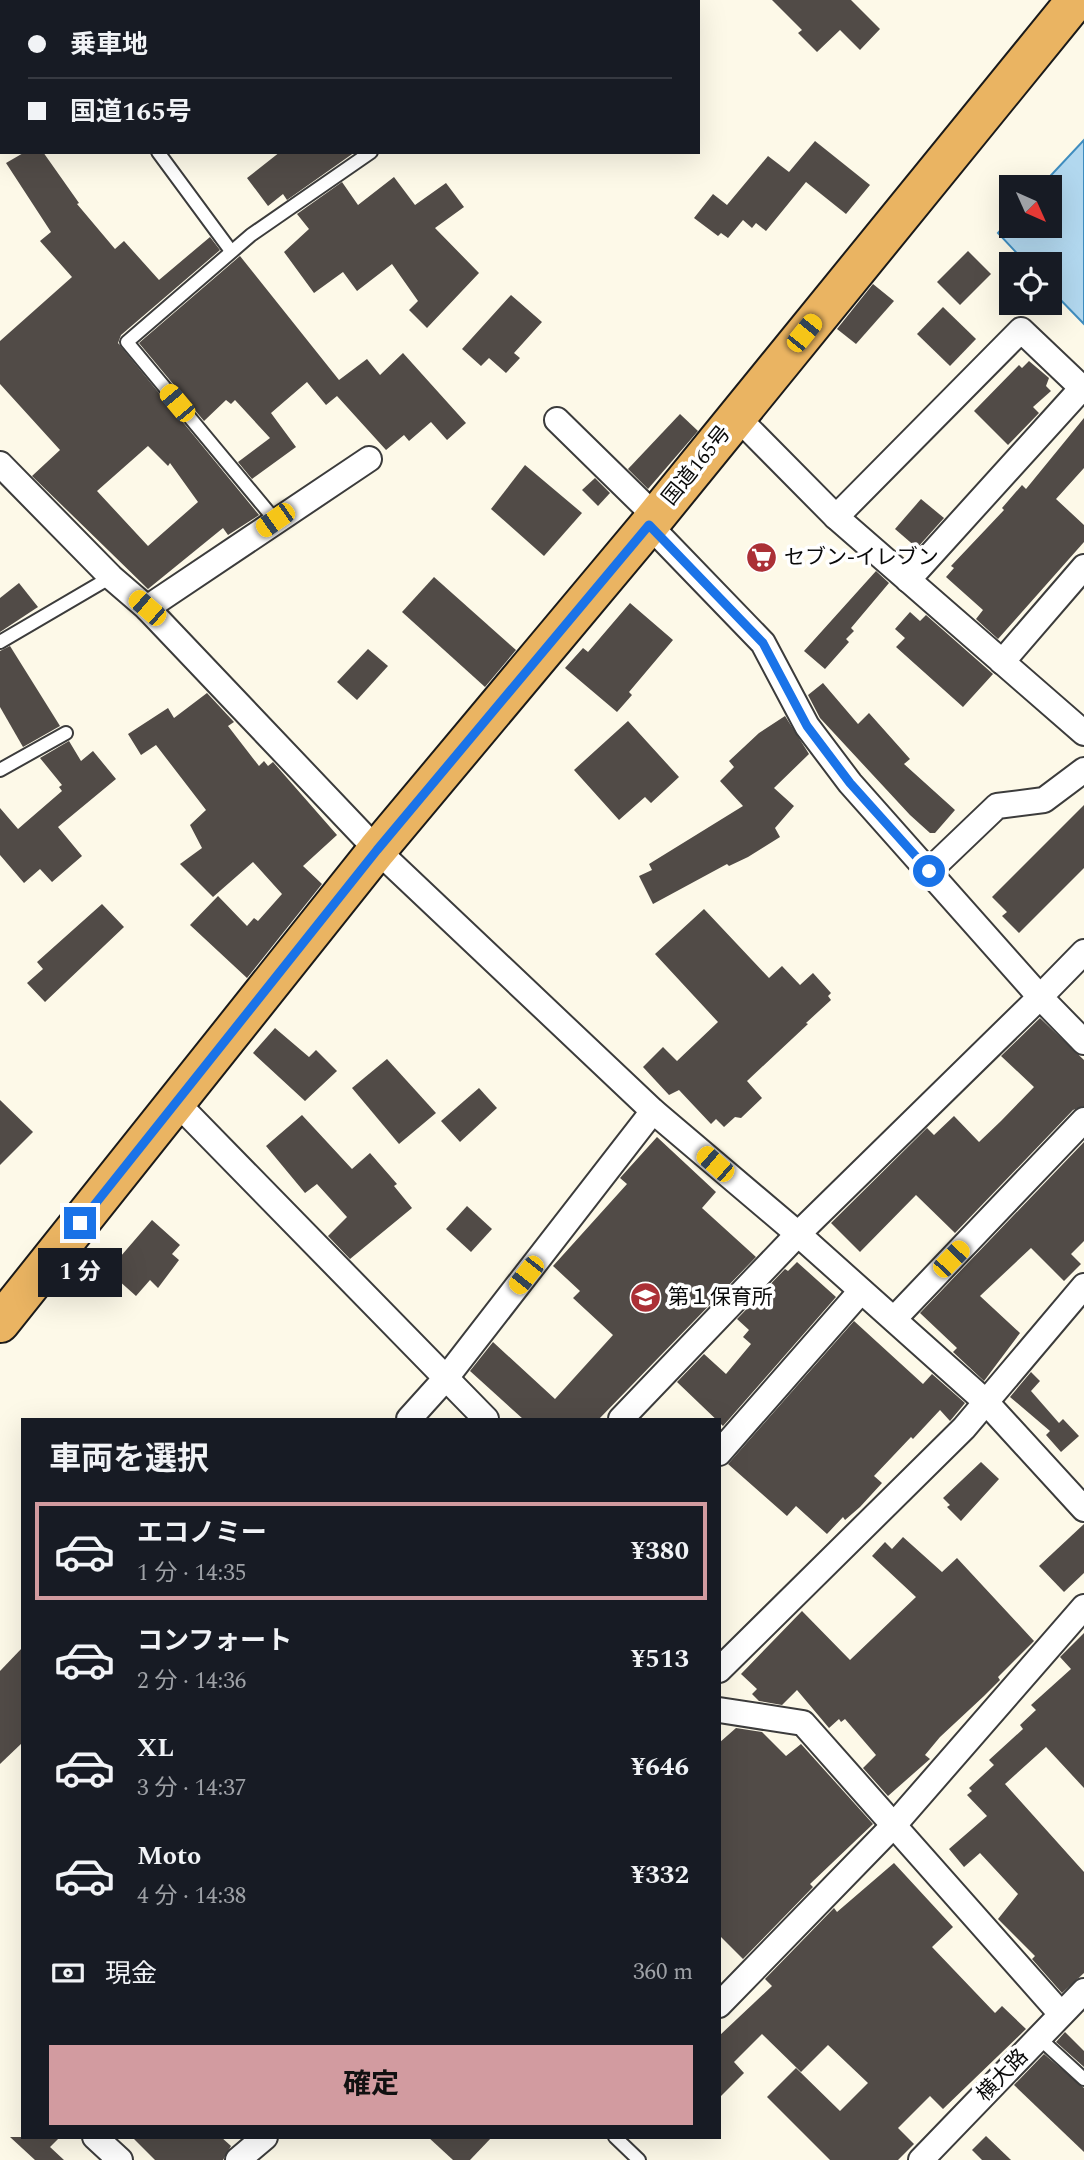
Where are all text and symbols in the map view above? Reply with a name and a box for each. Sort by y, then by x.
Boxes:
text: 乗車地 [70,25,148,65]
text: 国道165号 [70,92,192,132]
north arrow [999,175,1062,238]
map controls [999,175,1062,315]
button: locate [999,252,1062,315]
car [783,310,826,356]
car [156,380,199,426]
street label: 国道165号 [655,419,739,512]
car [252,499,299,541]
supermarket icon: セブン-イレブン [744,540,778,574]
place label: セブン-イレブン [784,542,939,574]
car [125,586,170,630]
route start [913,855,945,887]
car [693,1142,738,1186]
route end [64,1207,96,1239]
car [929,1237,974,1281]
callout: 1 分 [38,1248,122,1296]
car [505,1252,548,1298]
text: 1 分 [59,1255,101,1290]
school or university icon: 第１保育所 [628,1280,662,1314]
place label: 第１保育所 [668,1282,773,1314]
text: 車両を選択 [49,1435,209,1484]
text: エコノミー [137,1513,267,1553]
icon: car [53,1520,116,1583]
text: ¥380 [631,1531,689,1571]
text: 1 分 · 14:35 [137,1556,246,1591]
text: コンフォート [137,1621,292,1661]
icon: car [53,1628,116,1691]
text: ¥513 [631,1639,689,1679]
text: 2 分 · 14:36 [137,1664,246,1699]
text: XL [137,1728,174,1768]
icon: car [53,1736,116,1799]
text: ¥646 [631,1747,689,1787]
text: 3 分 · 14:37 [137,1771,246,1806]
text: Moto [137,1836,201,1876]
icon: car [53,1844,116,1907]
text: ¥332 [631,1855,689,1895]
text: 4 分 · 14:38 [137,1879,246,1914]
icon: cash [49,1954,87,1992]
text: 現金 [105,1954,157,1994]
text: 360 m [633,1955,693,1990]
street label: 横大路 [969,2042,1036,2109]
button: 確定 [49,2045,693,2125]

